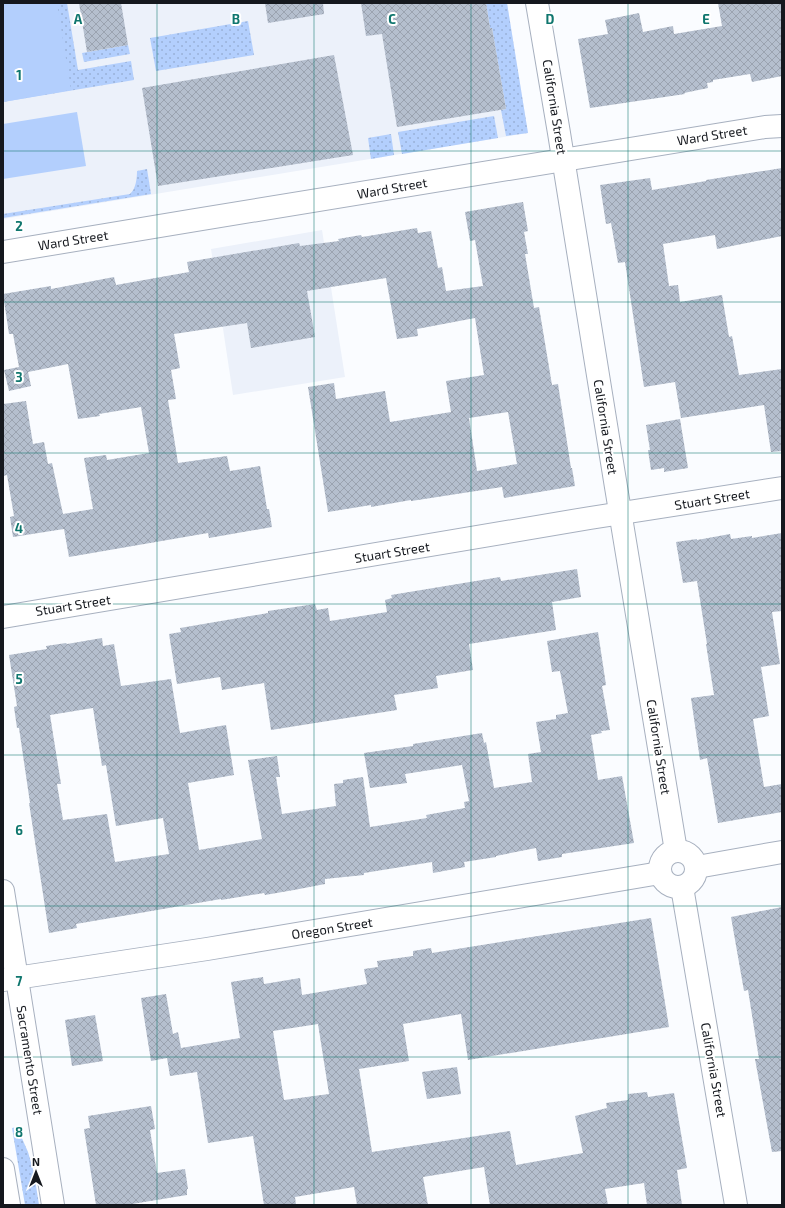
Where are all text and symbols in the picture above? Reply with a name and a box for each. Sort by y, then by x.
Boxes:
text: A [74,11,83,27]
text: B [232,11,240,27]
text: C [388,11,396,27]
text: D [546,11,555,27]
text: E [702,11,710,27]
street label: California Street [540,58,570,156]
text: 1 [16,67,22,83]
street label: Ward Street [676,122,748,148]
street label: Ward Street [356,174,428,202]
text: 2 [15,218,23,234]
street label: Ward Street [37,227,109,253]
text: 3 [15,369,23,385]
street label: California Street [591,378,621,476]
street label: Stuart Street [673,485,751,513]
text: 4 [15,520,23,536]
street label: Stuart Street [353,538,431,566]
street label: Stuart Street [34,591,112,619]
text: 5 [15,671,23,687]
street label: California Street [644,698,674,796]
text: 6 [15,822,23,838]
street label: Oregon Street [290,914,374,942]
text: 7 [16,973,23,989]
street label: Sacramento Street [13,1004,47,1116]
street label: California Street [698,1021,730,1119]
text: 8 [15,1124,23,1140]
north arrow [16,1152,56,1192]
text: N [32,1155,40,1168]

